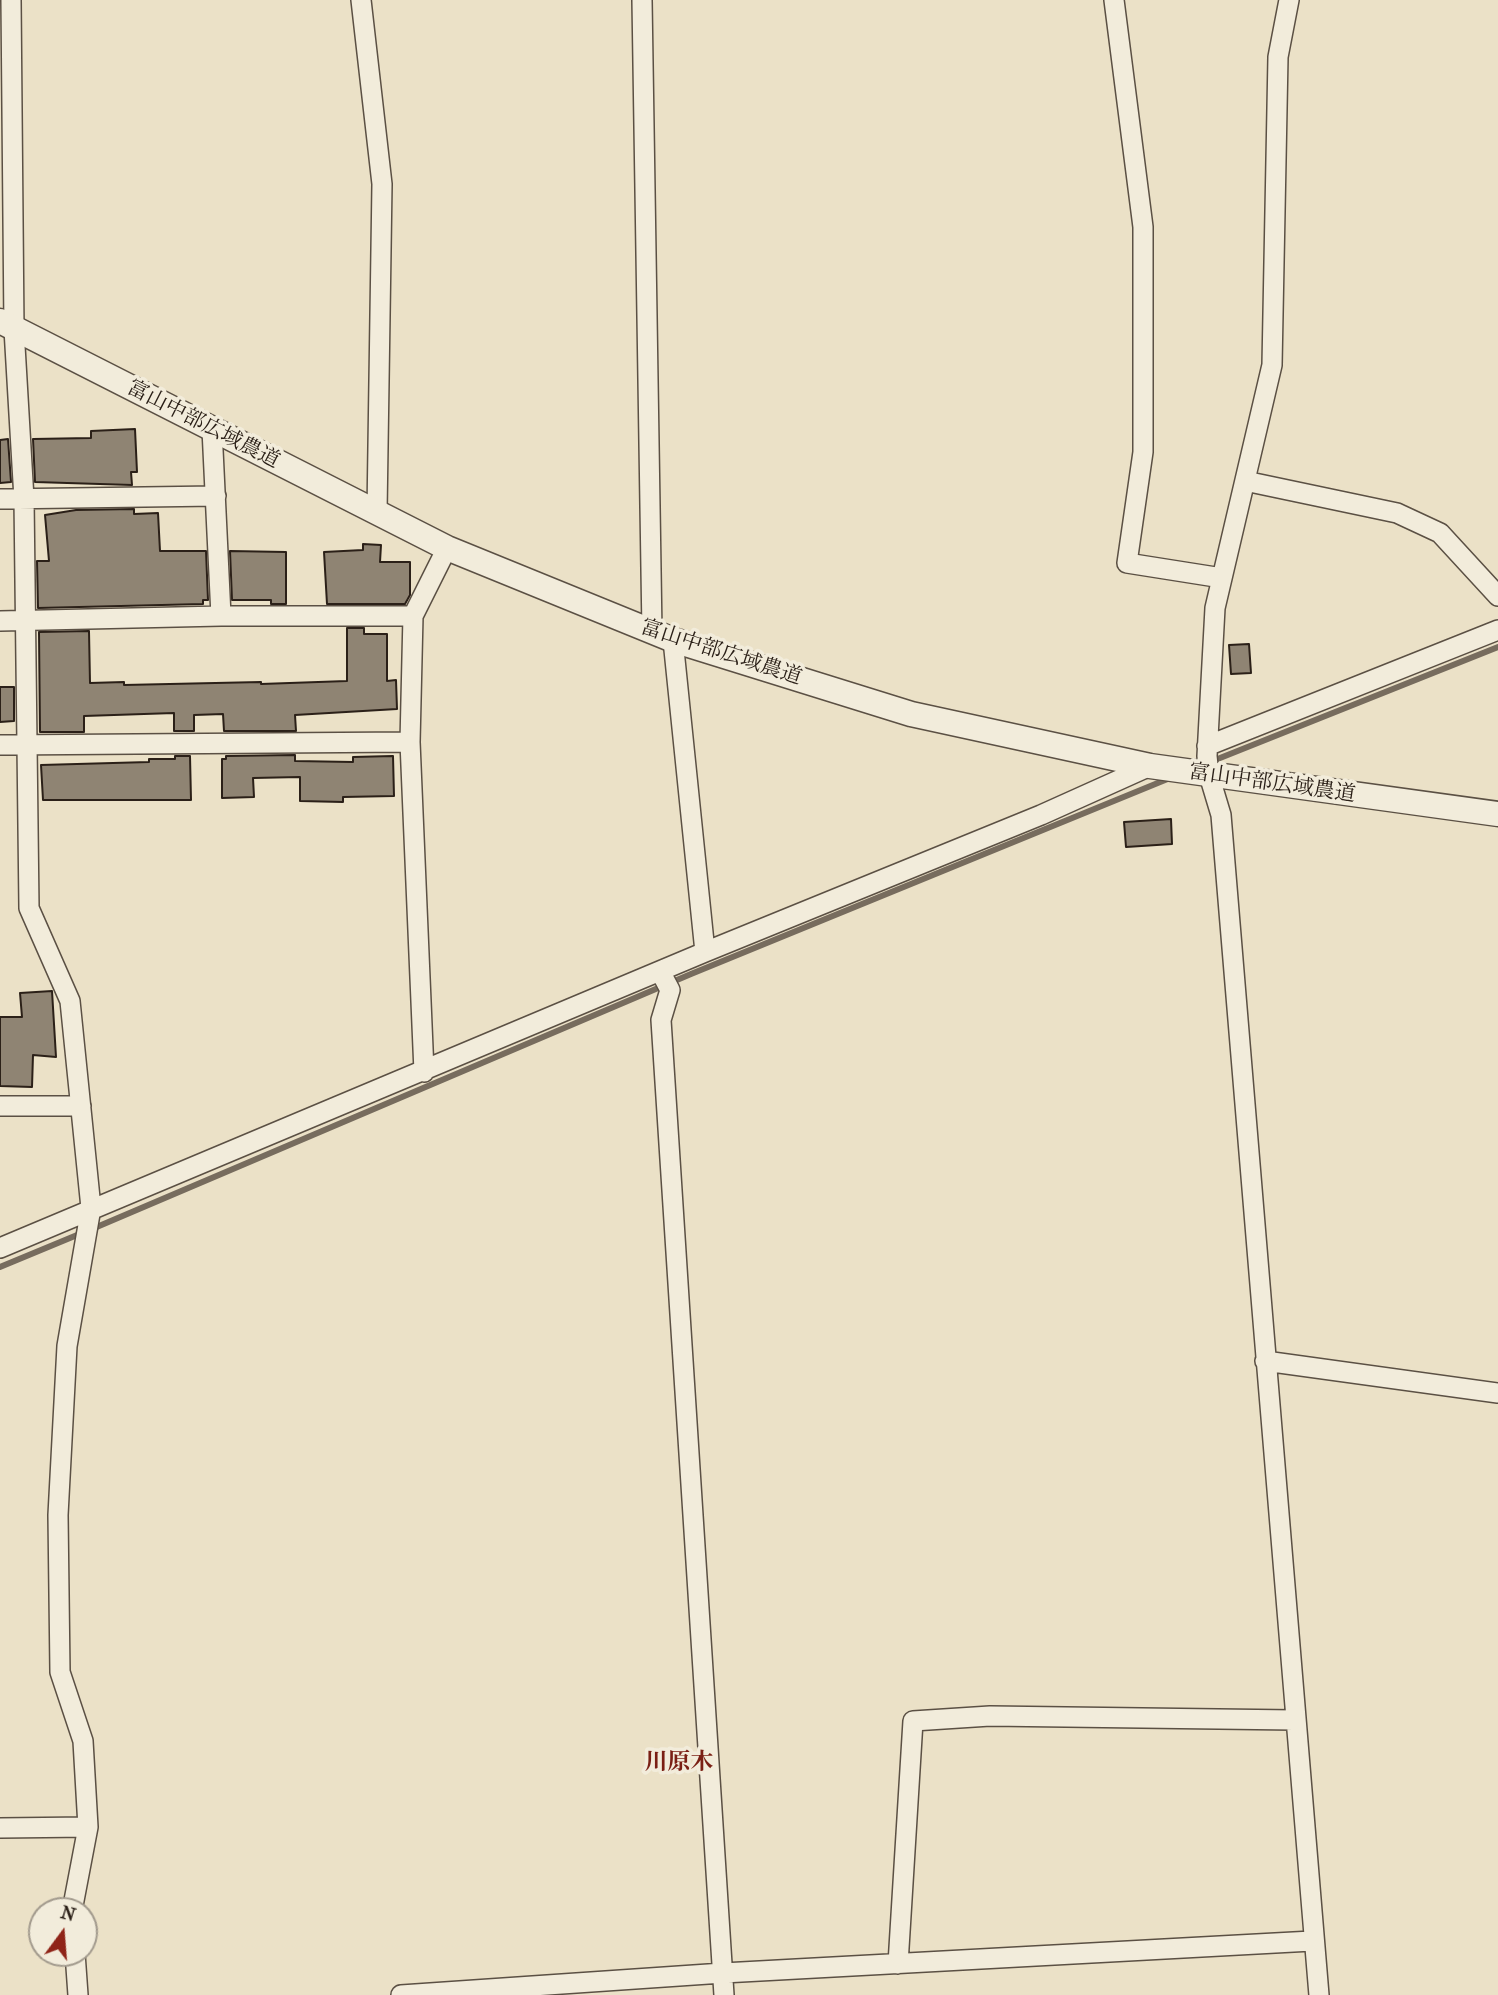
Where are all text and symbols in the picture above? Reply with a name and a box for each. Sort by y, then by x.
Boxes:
street label: 富山中部広域農道 [122,376,284,474]
street label: 富山中部広域農道 [637,615,805,691]
street label: 富山中部広域農道 [1187,760,1357,808]
district label: 川原木 [645,1749,713,1777]
north arrow [28,1897,98,1967]
text: N [58,1901,78,1926]

